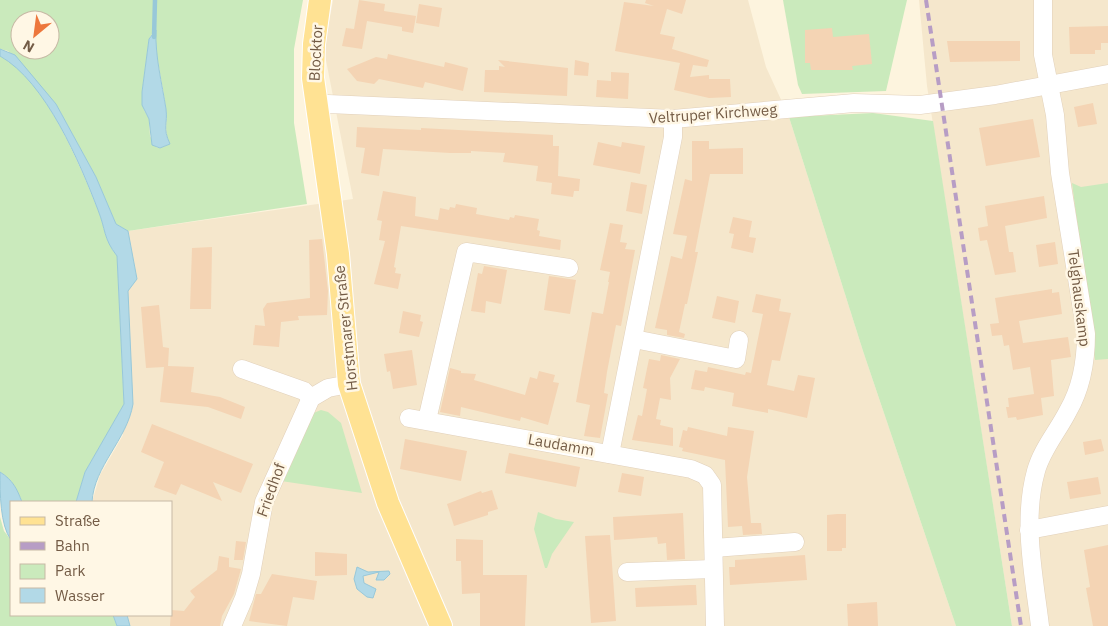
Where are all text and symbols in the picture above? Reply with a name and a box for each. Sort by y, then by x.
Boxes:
north arrow [10,10,60,60]
street label: Blocktor [305,24,326,82]
text: N [20,36,37,57]
street label: Veltruper Kirchweg [648,100,778,127]
street label: Telghauskamp [1064,248,1095,348]
street label: Horstmarer Straße [329,264,362,392]
street label: Laudamm [526,429,596,460]
street label: Friedhof [252,460,289,519]
legend [10,501,172,616]
text: Straße [55,511,100,530]
text: Bahn [55,536,90,555]
text: Park [55,561,85,580]
text: Wasser [55,586,105,605]

